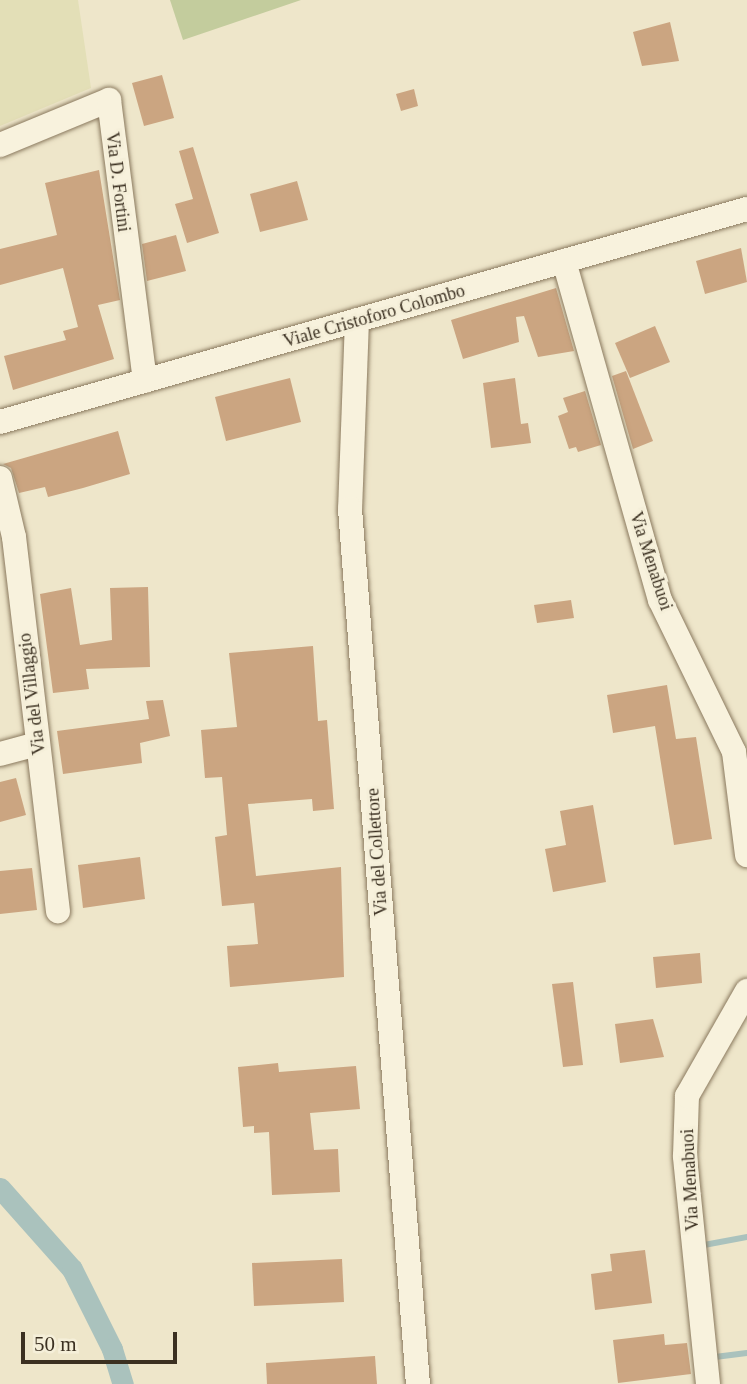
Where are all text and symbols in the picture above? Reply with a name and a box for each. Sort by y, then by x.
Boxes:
street label: Via D. Fortini [101,131,135,233]
street label: Viale Cristoforo Colombo [281,280,467,352]
street label: Via Menabuoi [625,509,677,613]
street label: Via del Villaggio [14,632,50,756]
street label: Via del Collettore [362,787,392,917]
street label: Via Menabuoi [677,1128,703,1232]
scale bar [24,1318,180,1362]
text: 50 m [34,1332,77,1356]

